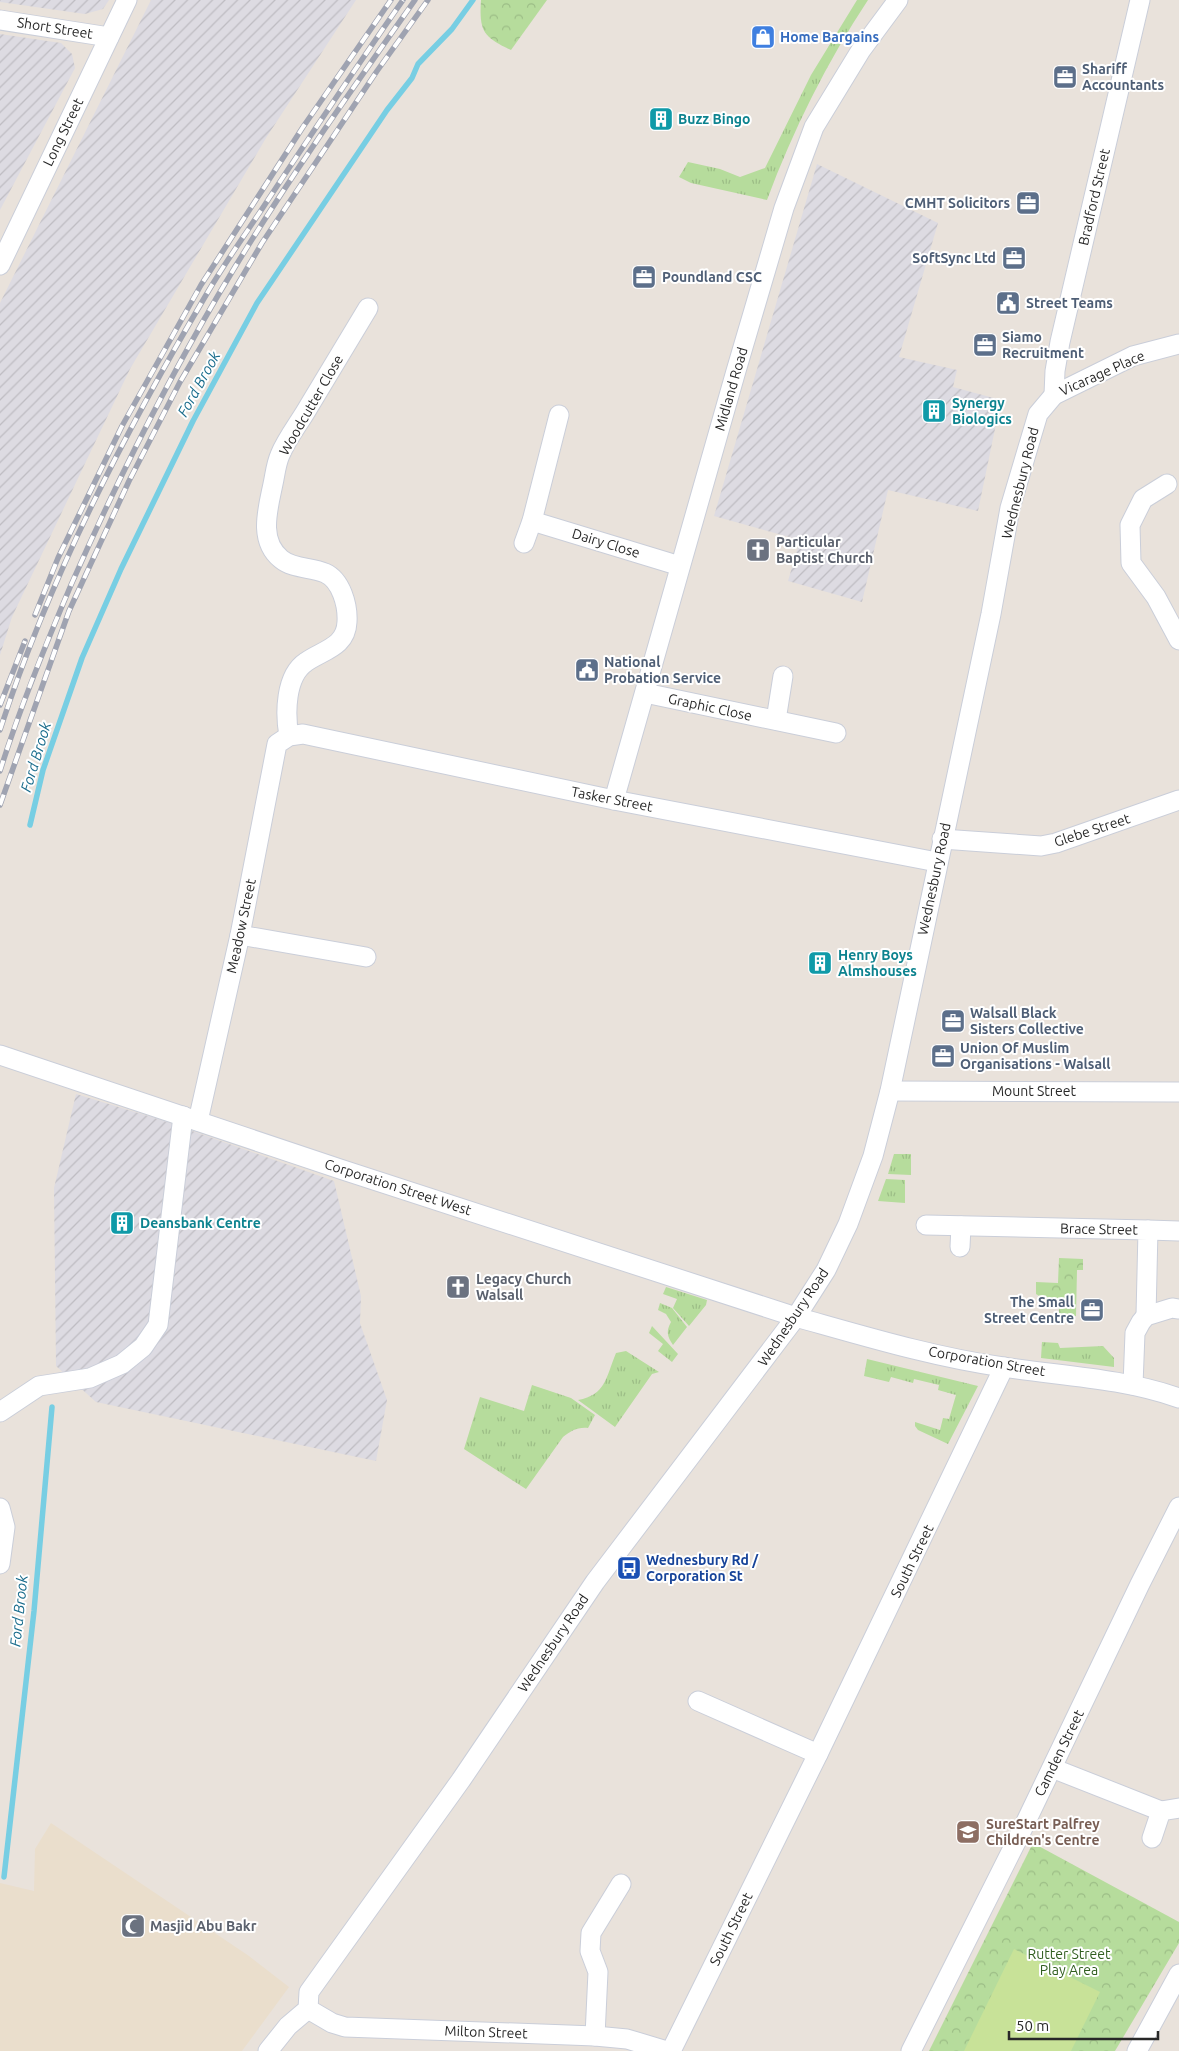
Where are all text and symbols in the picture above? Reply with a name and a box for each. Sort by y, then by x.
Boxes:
street label: Short Street [16,14,95,42]
shop icon: Home Bargains [750,24,776,50]
place label: Home Bargains [780,29,879,45]
place label: Shariff Accountants [1082,61,1164,93]
office icon: Shariff Accountants [1052,64,1078,90]
street label: Long Street [40,95,87,169]
building icon: Buzz Bingo [648,106,674,132]
place label: Buzz Bingo [678,111,751,127]
street label: Bradford Street [1075,147,1113,247]
office icon: CMHT Solicitors [1015,190,1041,216]
place label: CMHT Solicitors [905,195,1010,211]
office icon: SoftSync Ltd [1001,245,1027,271]
place label: SoftSync Ltd [912,250,996,266]
office icon: Poundland CSC [631,264,657,290]
place label: Poundland CSC [662,269,762,285]
public building icon: Street Teams [995,290,1021,316]
place label: Street Teams [1026,295,1113,311]
place label: Siamo Recruitment [1002,329,1084,361]
office icon: Siamo Recruitment [972,332,998,358]
street label: Midland Road [711,345,751,433]
street label: Vicarage Place [1057,347,1147,399]
water label: Ford Brook [174,348,224,419]
street label: Woodcutter Close [276,352,346,458]
place label: Synergy Biologics [952,395,1012,427]
building icon: Synergy Biologics [921,398,947,424]
street label: Wednesbury Road [998,426,1042,540]
street label: Dairy Close [570,525,642,561]
place label: Particular Baptist Church [776,534,873,566]
church icon: Particular Baptist Church [745,537,771,563]
place label: National Probation Service [604,654,721,686]
public building icon: National Probation Service [574,657,600,683]
street label: Graphic Close [667,690,753,724]
water label: Ford Brook [17,720,54,794]
street label: Tasker Street [570,783,655,815]
street label: Glebe Street [1052,810,1132,850]
street label: Wednesbury Road [914,821,954,937]
street label: Meadow Street [223,877,259,975]
place label: Henry Boys Almshouses [838,947,917,979]
building icon: Henry Boys Almshouses [807,950,833,976]
place label: Walsall Black Sisters Collective [970,1005,1084,1037]
office icon: Walsall Black Sisters Collective [940,1008,966,1034]
place label: Union Of Muslim Organisations - Walsall [960,1040,1111,1072]
office icon: Union Of Muslim Organisations - Walsall [930,1043,956,1069]
street label: Mount Street [992,1083,1077,1099]
street label: Corporation Street West [322,1156,474,1218]
building icon: Deansbank Centre [109,1210,135,1236]
place label: Deansbank Centre [140,1215,261,1231]
street label: Brace Street [1060,1220,1139,1238]
street label: Wednesbury Road [754,1265,832,1369]
place label: Legacy Church Walsall [476,1271,571,1303]
church icon: Legacy Church Walsall [445,1274,471,1300]
place label: The Small Street Centre [984,1294,1074,1326]
office icon: The Small Street Centre [1079,1297,1105,1323]
street label: Corporation Street [927,1343,1047,1379]
street label: South Street [887,1521,937,1600]
place label: Wednesbury Rd / Corporation St [646,1552,759,1584]
bus stop icon: Wednesbury Rd / Corporation St [616,1555,642,1581]
water label: Ford Brook [6,1574,31,1648]
street label: Wednesbury Road [514,1591,592,1695]
street label: Camden Street [1031,1707,1087,1799]
place label: SureStart Palfrey Children's Centre [986,1816,1100,1848]
school or university icon: SureStart Palfrey Children's Centre [955,1819,981,1845]
street label: South Street [706,1889,756,1968]
mosque icon: Masjid Abu Bakr [120,1913,146,1939]
place label: Masjid Abu Bakr [150,1918,257,1934]
park label: Rutter Street Play Area [1027,1946,1111,1978]
scale bar [1009,2008,1158,2040]
text: 50 m [1016,2017,1049,2034]
street label: Milton Street [444,2023,528,2041]

